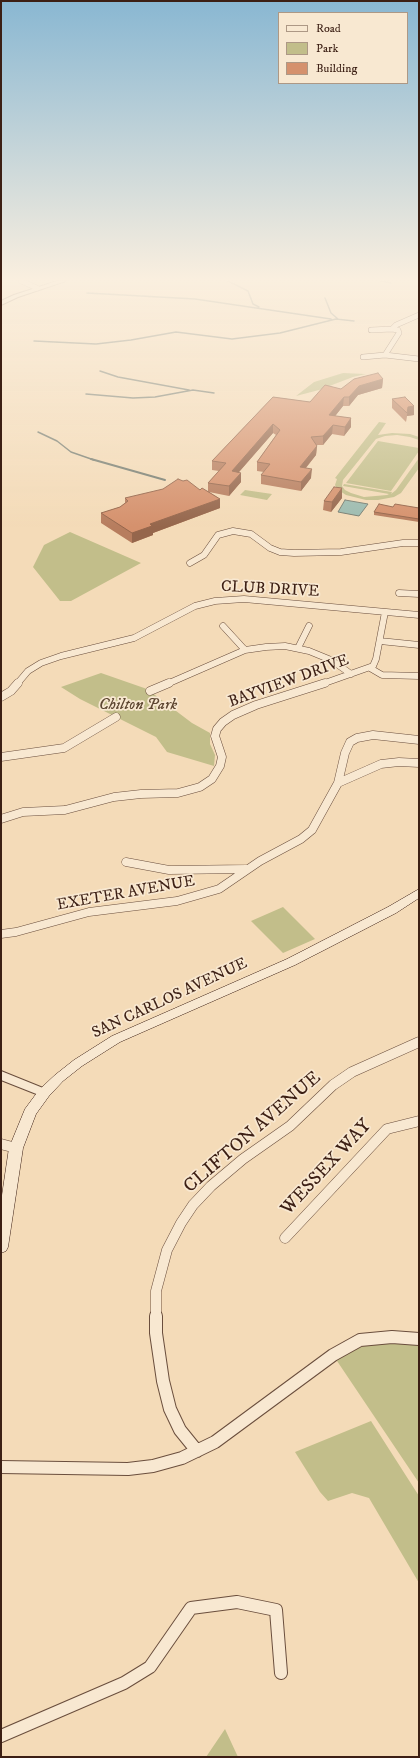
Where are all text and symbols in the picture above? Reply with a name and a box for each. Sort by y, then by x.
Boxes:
legend [278,12,408,84]
text: Road [316,21,341,36]
text: Park [316,41,338,56]
text: Building [316,61,357,76]
street label: CLUB DRIVE [220,578,320,602]
street label: BAYVIEW DRIVE [226,651,352,713]
park label: Chilton Park [99,696,177,716]
street label: EXETER AVENUE [55,872,197,916]
street label: SAN CARLOS AVENUE [89,955,251,1043]
street label: CLIFTON AVENUE [180,1067,326,1199]
street label: WESSEX WAY [277,1115,377,1221]

